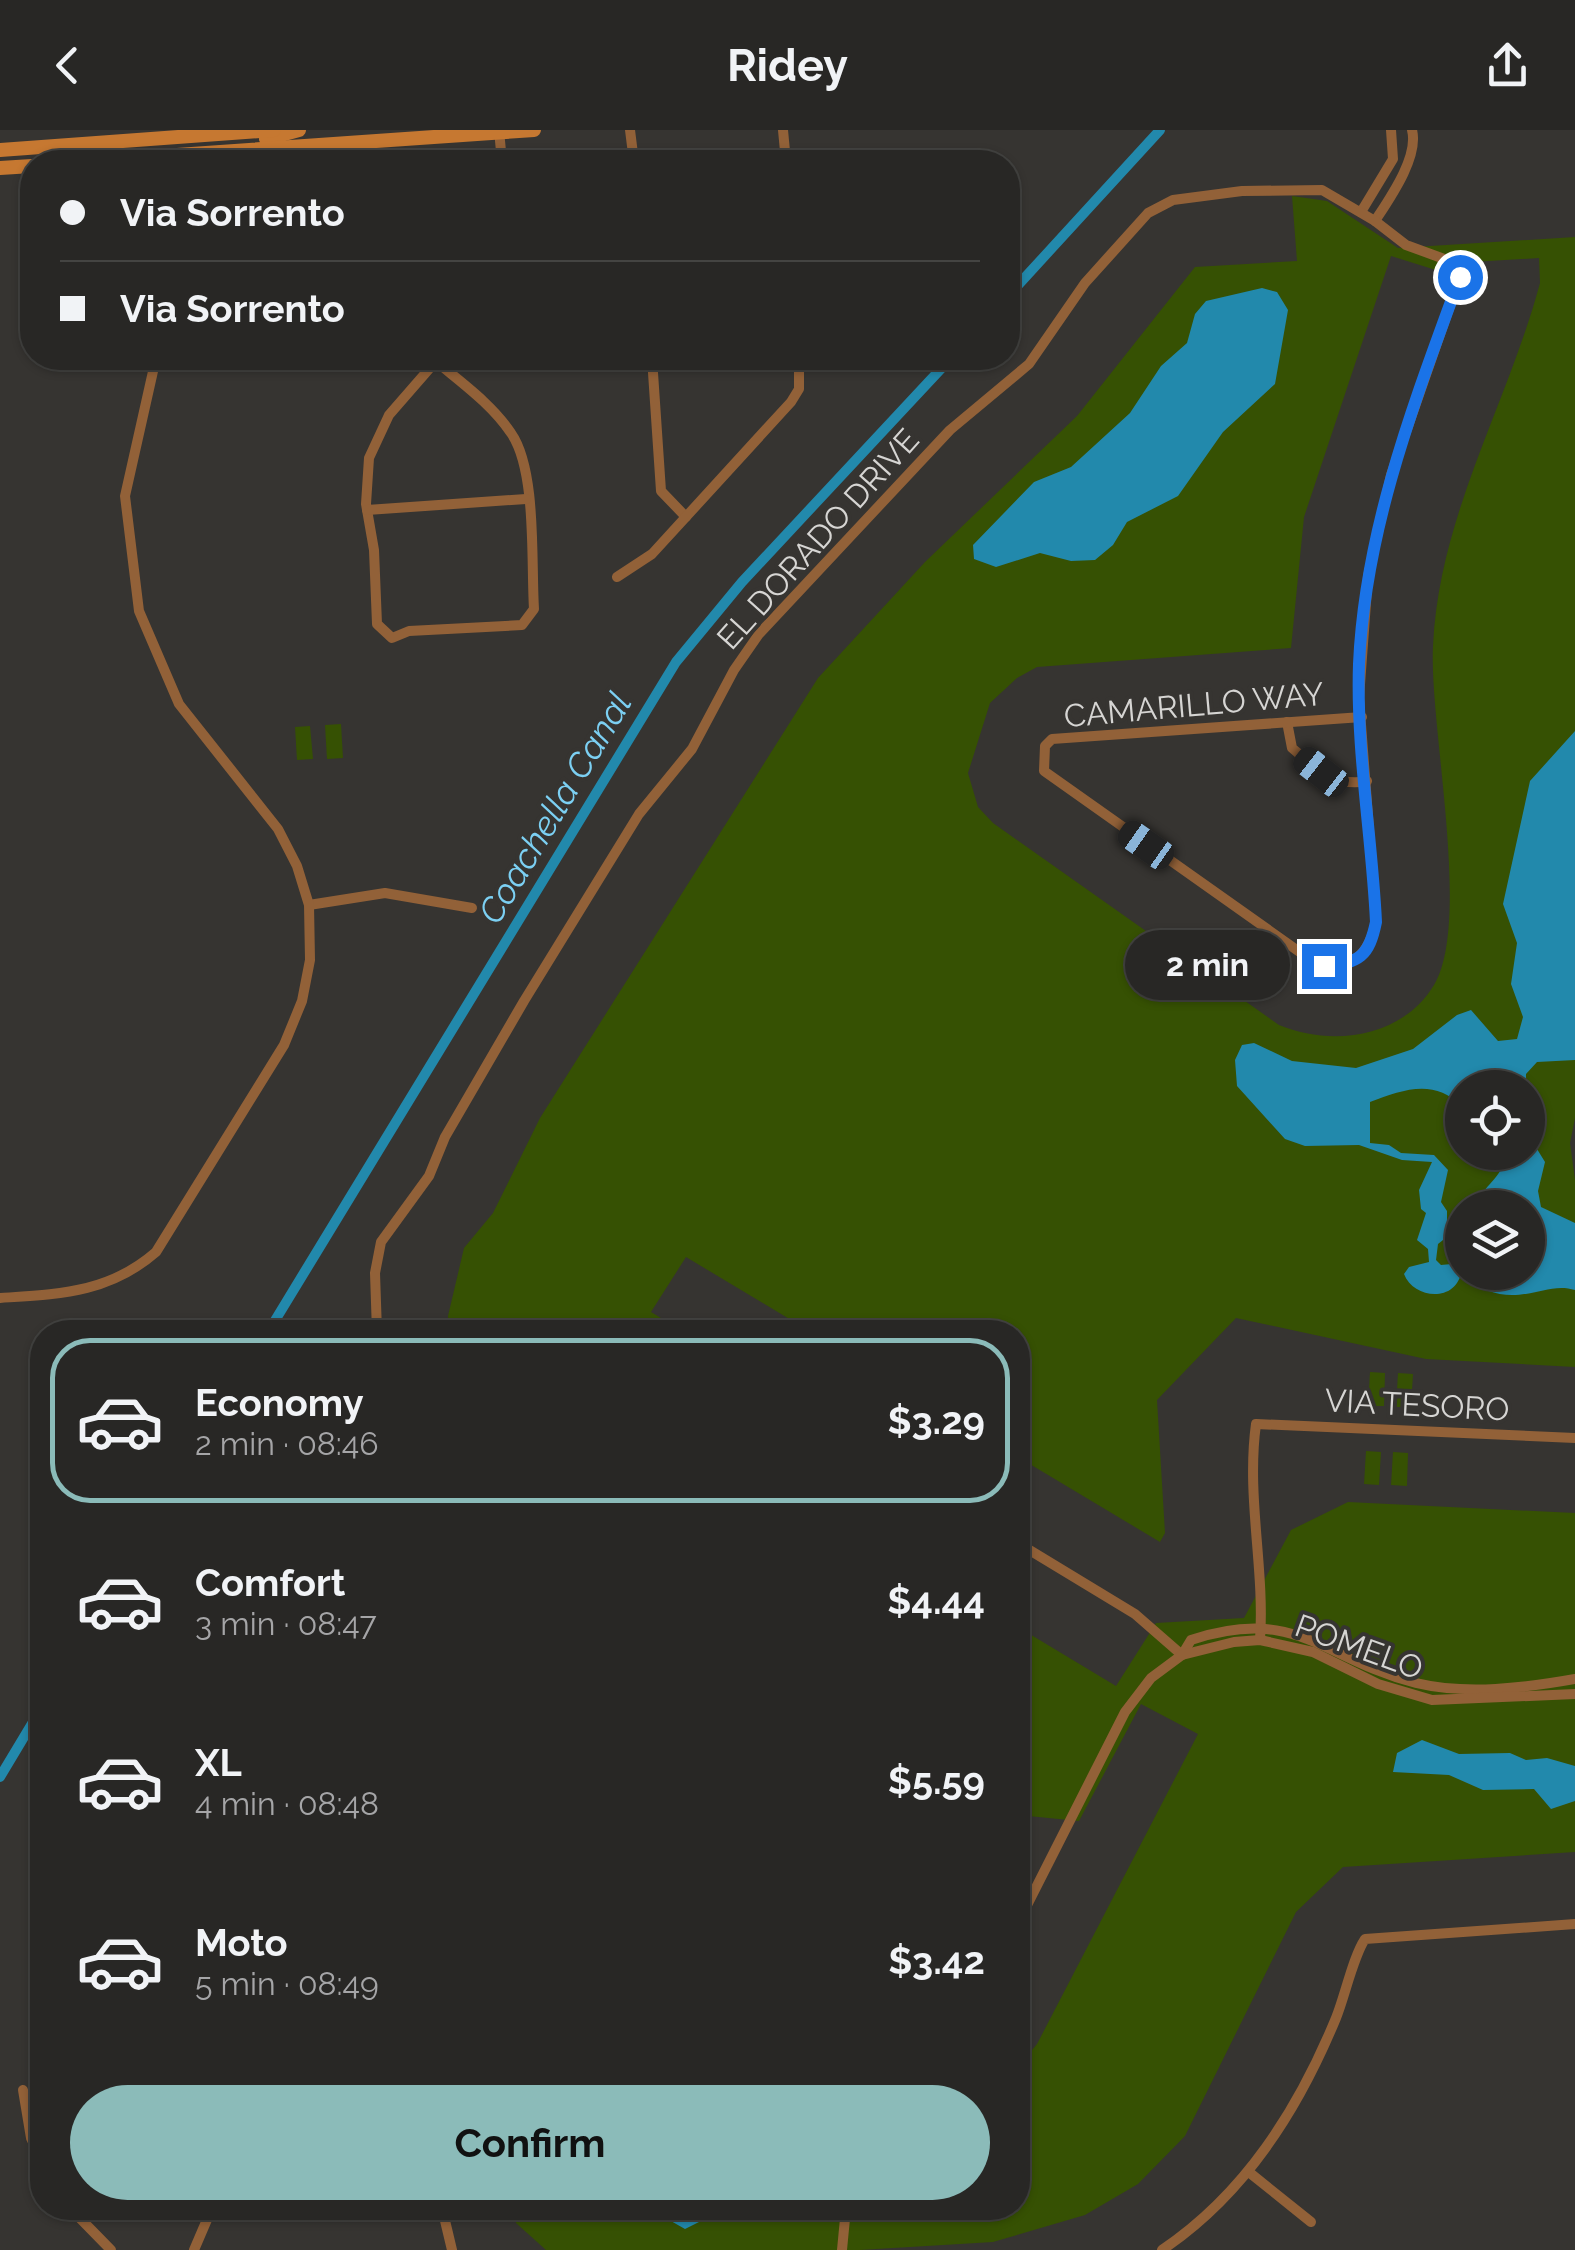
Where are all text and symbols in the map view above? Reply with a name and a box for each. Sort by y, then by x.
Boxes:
icon: back [40,38,95,93]
icon: share [1480,38,1535,93]
text: Ridey [727,39,848,92]
text: Via Sorrento [120,190,345,235]
route start [1438,255,1483,300]
text: Via Sorrento [120,286,345,331]
street label: EL DORADO DRIVE [709,421,926,656]
street label: CAMARILLO WAY [1062,675,1326,734]
water label: Coachella Canal [469,685,640,931]
car [1288,742,1354,802]
car [1113,816,1179,874]
callout: 2 min [1124,931,1289,1001]
route end [1302,944,1347,989]
text: 2 min [1166,946,1249,983]
map controls [1445,1070,1545,1290]
button: locate [1445,1070,1545,1170]
button: layers [1445,1190,1545,1290]
icon: car [75,1376,165,1466]
text: Economy [195,1380,364,1425]
street label: VIA TESORO [1324,1381,1510,1428]
text: $3.29 [888,1398,985,1443]
text: 2 min · 08:46 [195,1425,379,1462]
icon: car [75,1556,165,1646]
text: Comfort [195,1560,345,1605]
text: $4.44 [887,1578,985,1623]
text: 3 min · 08:47 [195,1605,377,1642]
street label: POMELO [1290,1606,1428,1687]
icon: car [75,1736,165,1826]
text: XL [195,1740,242,1785]
text: $5.59 [888,1758,985,1803]
text: 4 min · 08:48 [195,1785,379,1822]
icon: car [75,1916,165,2006]
text: Moto [195,1920,288,1965]
text: $3.42 [888,1938,985,1983]
text: 5 min · 08:49 [195,1965,379,2002]
button: Confirm [70,2085,990,2200]

